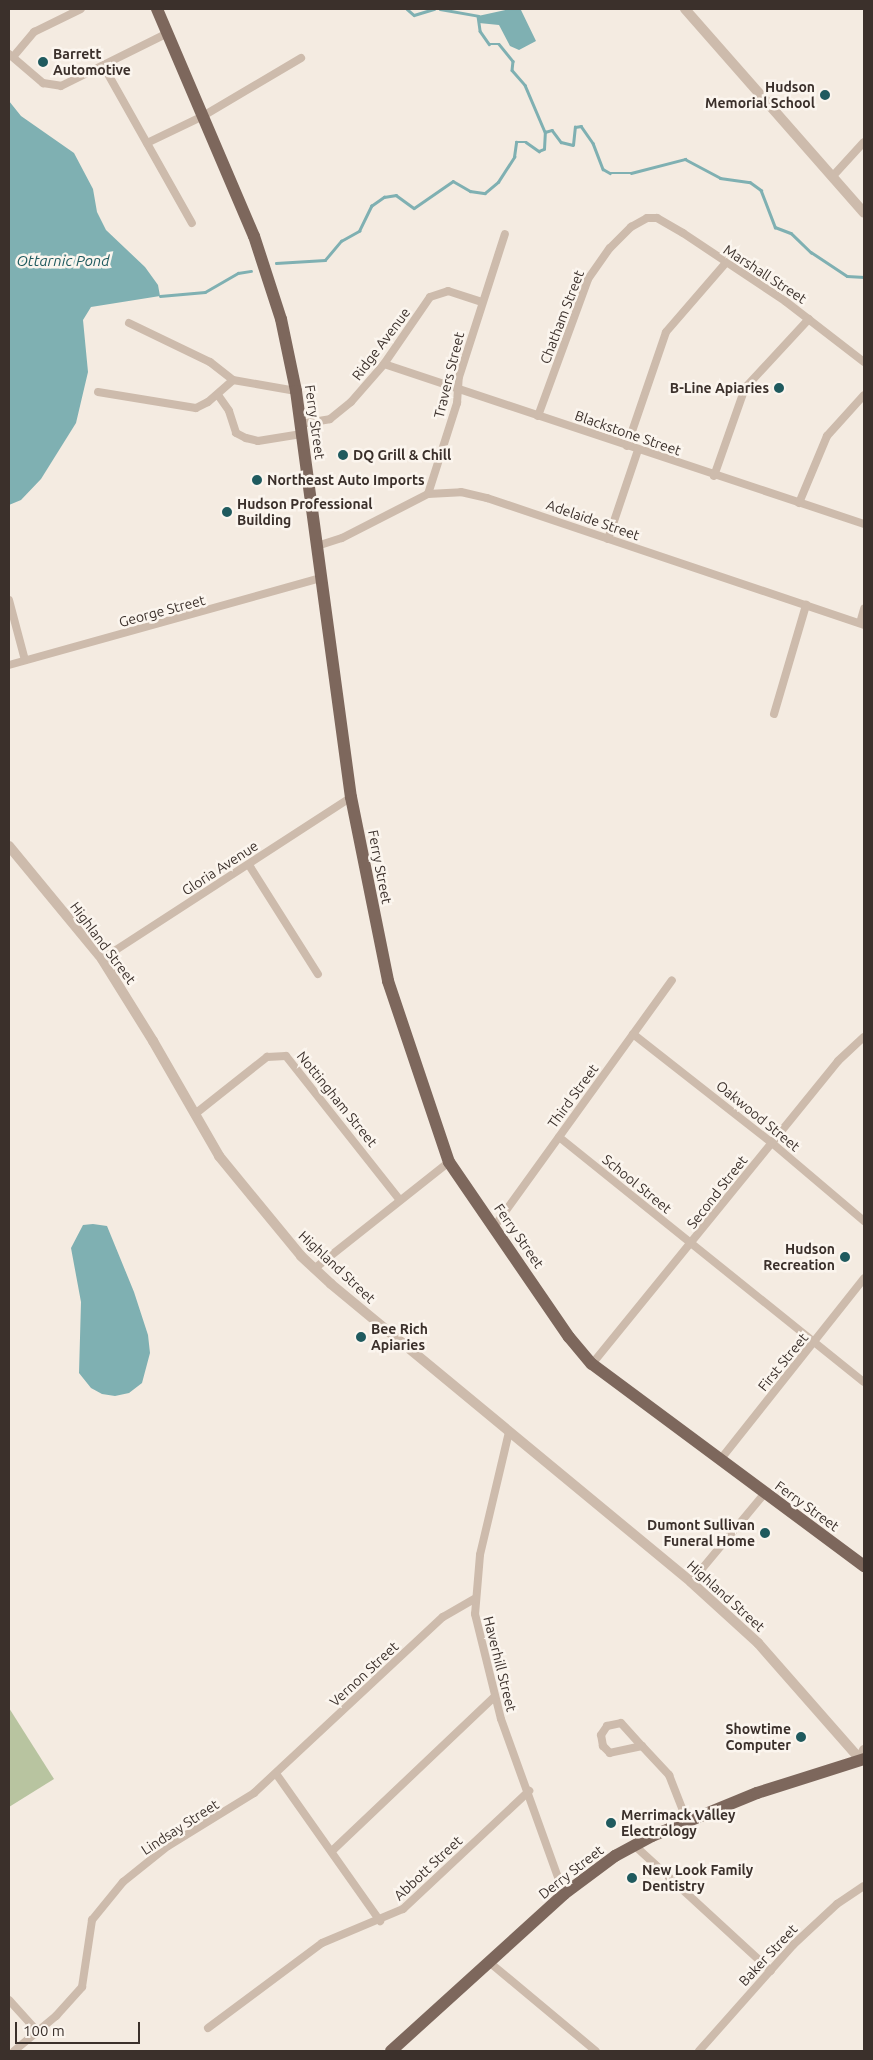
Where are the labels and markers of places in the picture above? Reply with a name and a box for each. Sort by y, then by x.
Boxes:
place label: Barrett Automotive [53,46,131,78]
marker: Barrett Automotive [37,56,49,68]
place label: Hudson Memorial School [705,79,815,111]
marker: Hudson Memorial School [819,89,831,101]
place label: B-Line Apiaries [670,380,769,396]
marker: B-Line Apiaries [773,382,785,394]
place label: DQ Grill & Chill [353,447,451,463]
marker: DQ Grill & Chill [337,449,349,461]
place label: Northeast Auto Imports [267,472,425,488]
marker: Northeast Auto Imports [251,474,263,486]
place label: Hudson Professional Building [237,496,373,528]
marker: Hudson Professional Building [221,506,233,518]
place label: Hudson Recreation [763,1241,835,1274]
marker: Hudson Recreation [839,1251,851,1263]
place label: Bee Rich Apiaries [371,1321,428,1354]
marker: Bee Rich Apiaries [355,1331,367,1343]
place label: Dumont Sullivan Funeral Home [647,1517,755,1550]
marker: Dumont Sullivan Funeral Home [759,1527,771,1539]
place label: Showtime Computer [725,1721,791,1754]
marker: Showtime Computer [795,1731,807,1743]
place label: Merrimack Valley Electrology [621,1807,736,1840]
marker: Merrimack Valley Electrology [605,1817,617,1829]
place label: New Look Family Dentistry [642,1862,753,1894]
marker: New Look Family Dentistry [626,1872,638,1884]

